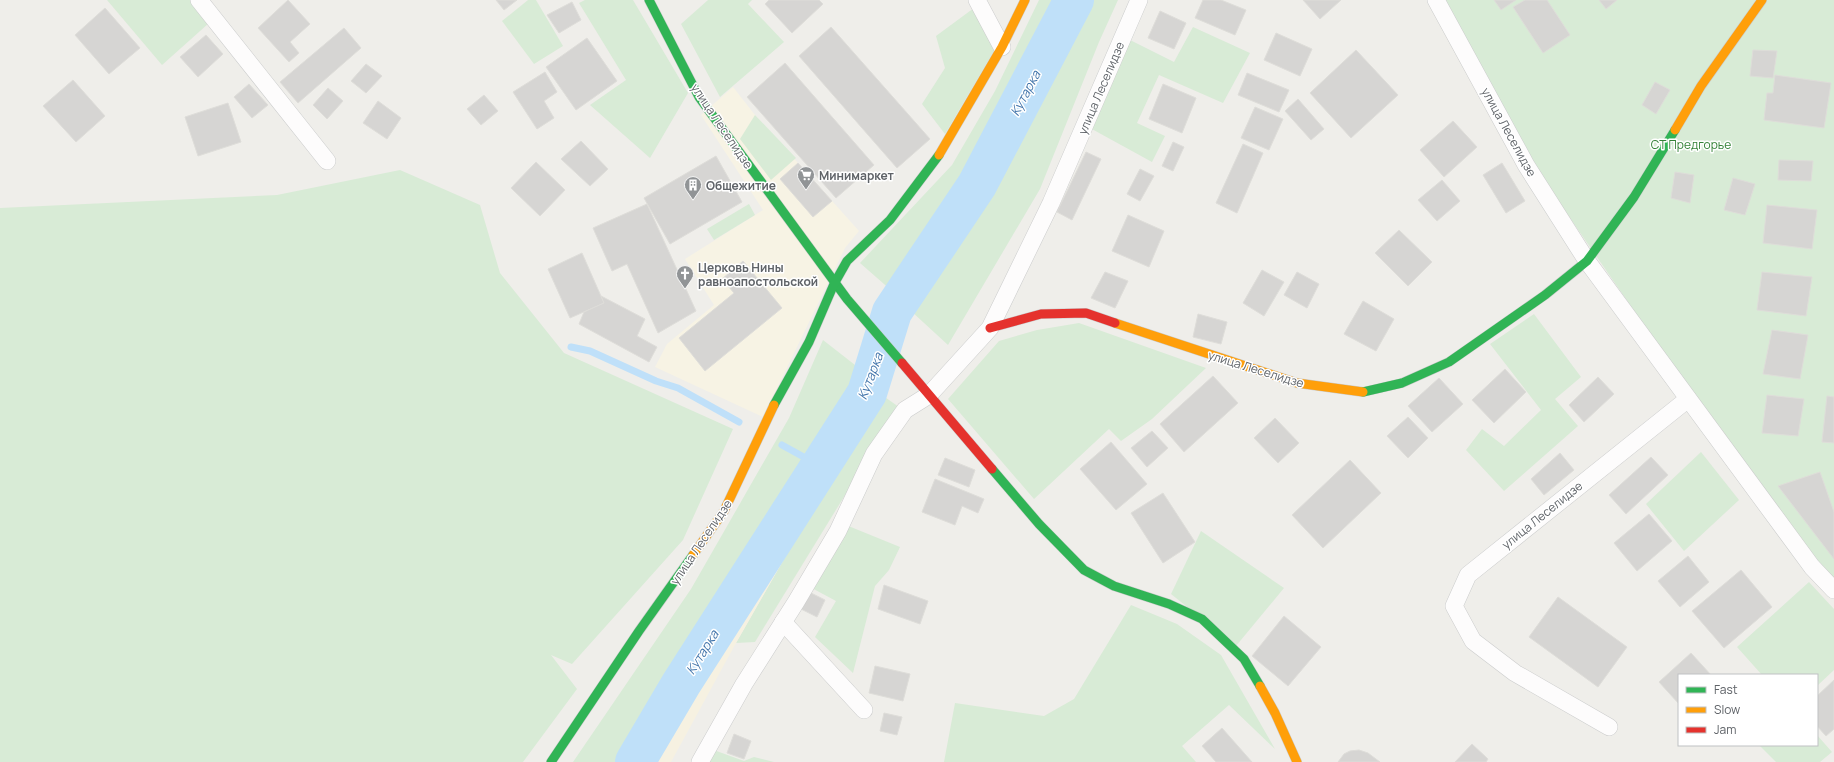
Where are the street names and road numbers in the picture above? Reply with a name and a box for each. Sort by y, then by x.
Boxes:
street label: улица Леселидзе [1074,39,1128,137]
street label: улица Леселидзе [687,80,757,172]
street label: улица Леселидзе [1477,84,1541,180]
street label: улица Леселидзе [1206,346,1306,392]
street label: улица Леселидзе [1498,477,1586,553]
street label: улица Леселидзе [666,496,736,588]

